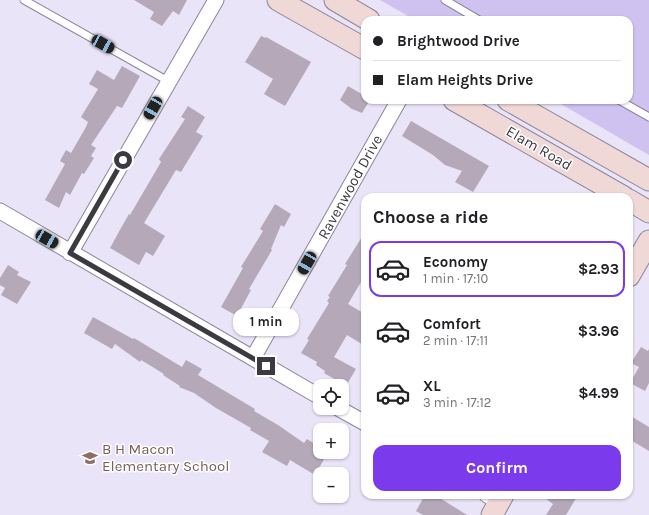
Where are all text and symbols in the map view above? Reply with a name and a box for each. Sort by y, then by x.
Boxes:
text: Brightwood Drive [397,32,520,50]
car [90,33,116,55]
text: Elam Heights Drive [397,71,533,89]
car [142,95,164,121]
street label: Elam Road [503,122,575,174]
street label: Ravenwood Drive [314,132,386,242]
route start [114,151,132,169]
text: Choose a ride [373,206,488,228]
car [34,228,60,250]
car [296,250,318,276]
icon: car [375,251,411,287]
text: Economy [423,253,488,271]
text: $2.93 [578,260,619,278]
text: 1 min · 17:10 [423,271,488,286]
callout: 1 min [233,308,299,336]
icon: car [375,313,411,349]
text: 1 min [250,314,282,329]
text: Comfort [423,315,481,333]
text: $3.96 [578,322,619,340]
text: 2 min · 17:11 [423,333,488,348]
route end [257,357,275,375]
icon: car [375,375,411,411]
text: XL [423,377,441,395]
map controls [313,379,349,503]
button: locate [313,379,349,415]
text: $4.99 [578,384,619,402]
text: 3 min · 17:12 [423,395,491,410]
button: + [313,423,349,459]
place label: B H Macon Elementary School [102,440,229,475]
button: Confirm [373,445,621,491]
school or university icon: B H Macon Elementary School [81,449,99,467]
button: − [313,467,349,503]

